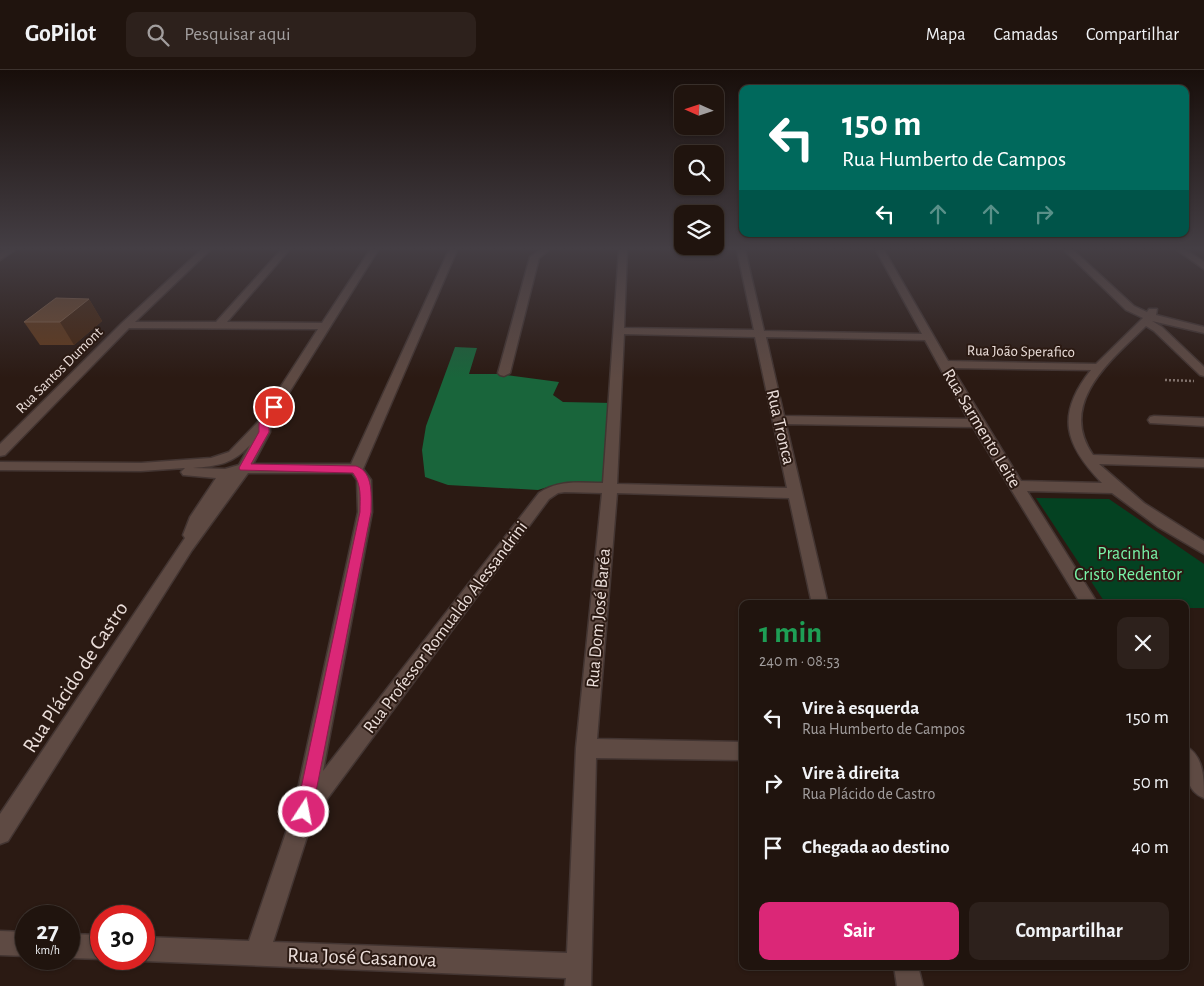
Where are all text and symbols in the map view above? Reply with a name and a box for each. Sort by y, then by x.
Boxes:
search box [126,12,476,57]
icon: search [144,21,172,49]
text: GoPilot [25,22,96,46]
text: Pesquisar aqui [184,25,291,44]
text: Mapa [926,26,965,44]
text: Camadas [993,26,1058,44]
text: Compartilhar [1086,26,1179,44]
north arrow [674,85,724,135]
map controls [674,85,724,255]
icon: left [759,105,824,170]
text: 150 m [842,107,922,142]
button: search [674,145,724,195]
text: Rua Humberto de Campos [842,148,1066,170]
icon: left [871,200,899,228]
icon: ahead [924,200,952,228]
icon: ahead [977,200,1005,228]
icon: right [1030,200,1058,228]
button: layers [674,205,724,255]
street label: Rua Santos Dumont [13,324,106,416]
street label: Rua João Sperafico [967,343,1075,360]
street label: Rua Sarmento Leite [939,366,1024,491]
pin [253,386,295,428]
street label: Rua Tronca [763,388,797,467]
icon: arrive [260,393,288,421]
street label: Rua Professor Romualdo Alessandrini [360,518,531,737]
park label: Pracinha Cristo Redentor [1074,545,1182,584]
street label: Rua Dom José Baréa [584,548,614,689]
street label: Rua Plácido de Castro [19,598,132,756]
button: close [1117,617,1169,669]
text: 1 min [759,618,822,648]
text: 240 m · 08:53 [759,653,840,669]
text: Vire à esquerda [802,699,919,718]
icon: left [759,704,787,732]
text: 150 m [1126,708,1169,727]
text: Rua Humberto de Campos [802,721,965,737]
text: Vire à direita [802,764,900,783]
icon: right [759,769,787,797]
text: 50 m [1133,773,1169,792]
position arrow [277,785,329,837]
text: Rua Plácido de Castro [802,786,935,802]
icon: arrive [759,834,787,862]
text: Chegada ao destino [802,838,950,857]
text: 40 m [1131,838,1169,857]
button: Sair [759,902,959,960]
button: Compartilhar [969,902,1169,960]
speed limit sign: 30 [90,905,155,970]
text: 27 [36,919,59,944]
text: km/h [35,944,60,956]
street label: Rua José Casanova [287,944,437,971]

